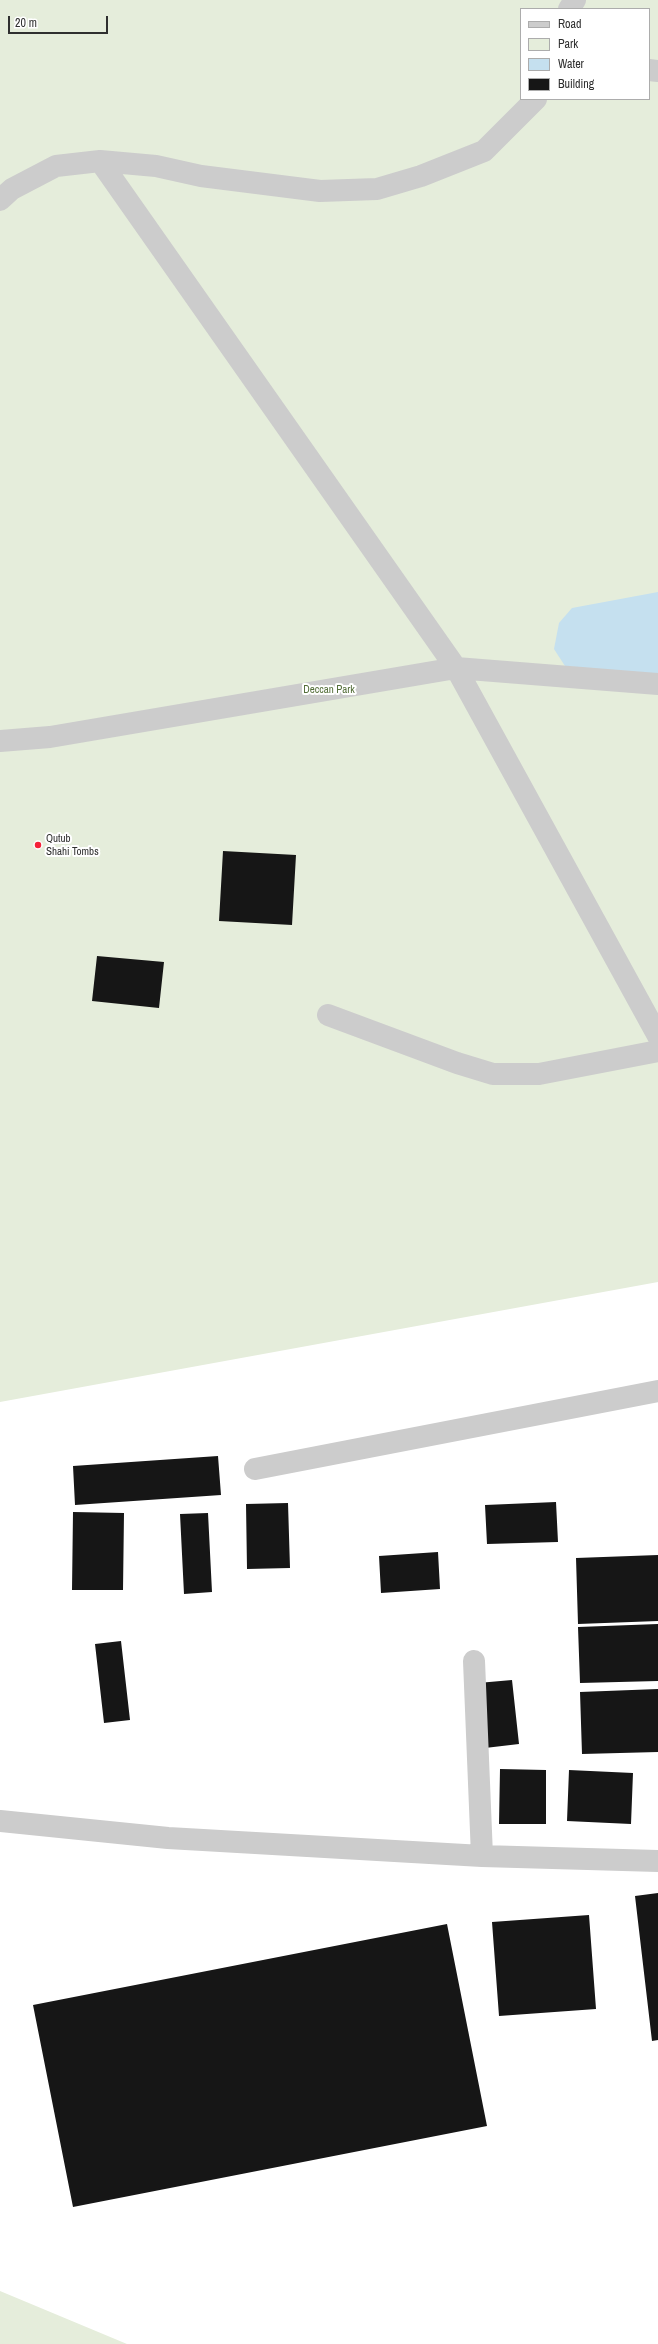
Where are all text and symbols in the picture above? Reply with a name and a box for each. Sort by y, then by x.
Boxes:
scale bar [10,8,110,34]
legend [520,8,650,100]
text: 20 m [15,15,37,31]
text: Road [558,16,582,32]
text: Park [558,36,578,52]
text: Water [558,56,584,72]
text: Building [558,76,594,92]
park label: Deccan Park [303,683,355,697]
place label: Qutub Shahi Tombs [46,832,99,858]
marker: Qutub Shahi Tombs [33,840,43,850]

